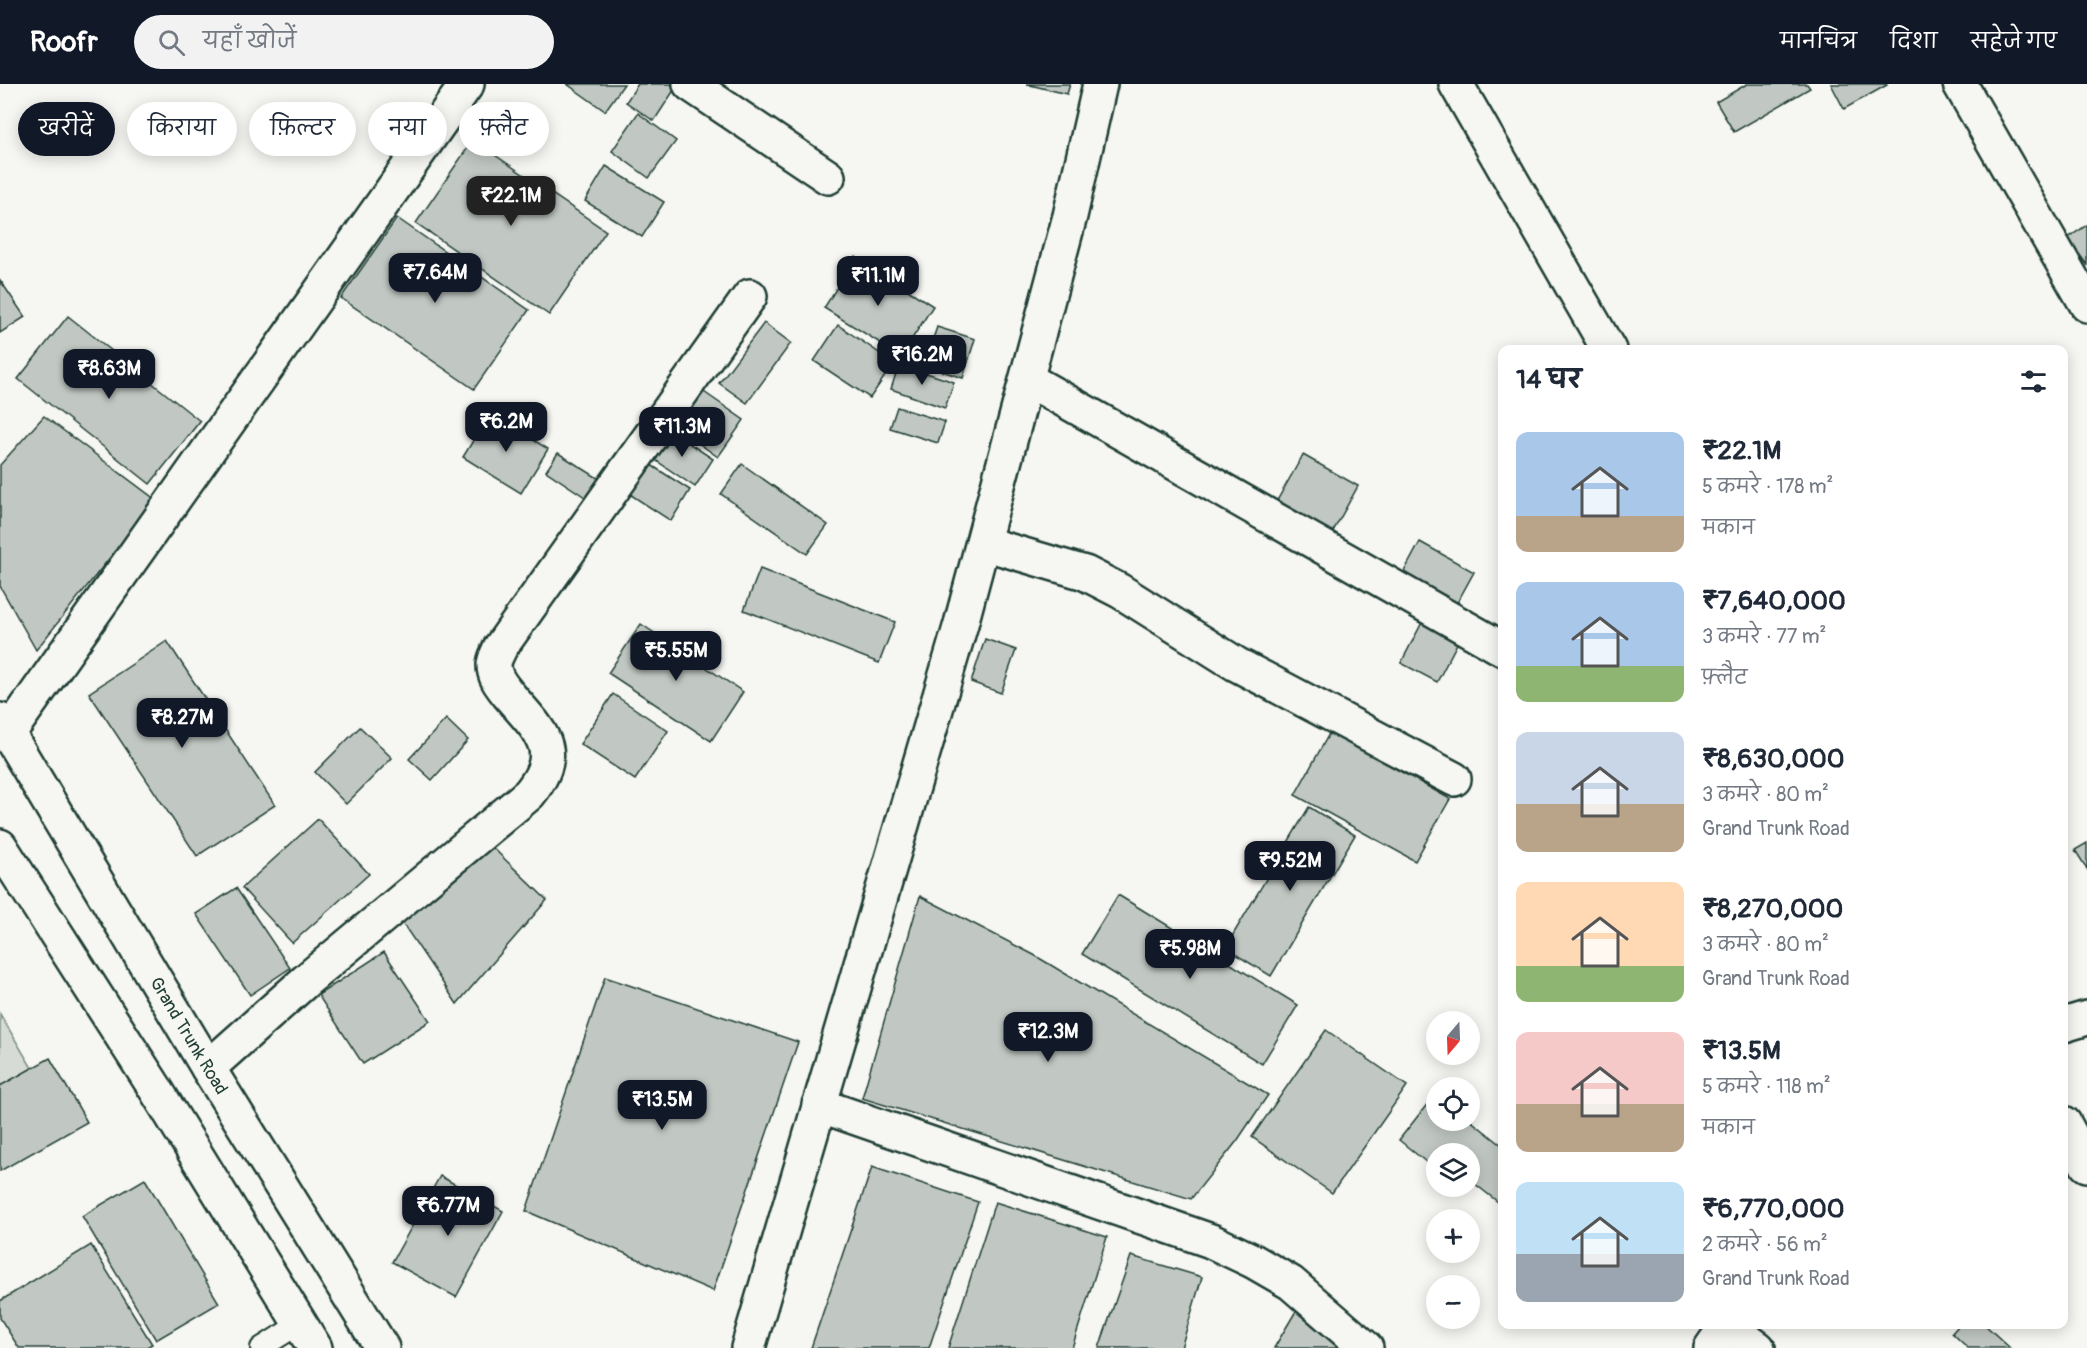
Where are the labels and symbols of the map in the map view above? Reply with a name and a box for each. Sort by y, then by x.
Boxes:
pin: ₹22.1M [462,176,560,227]
pin: ₹7.64M [386,253,484,304]
pin: ₹11.1M [829,256,927,307]
pin: ₹16.2M [873,335,971,386]
pin: ₹8.63M [60,349,158,400]
pin: ₹6.2M [464,402,548,453]
pin: ₹11.3M [633,407,731,458]
pin: ₹5.55M [627,631,725,682]
pin: ₹8.27M [133,698,231,749]
pin: ₹9.52M [1241,841,1339,892]
pin: ₹5.98M [1141,929,1239,980]
street label: Grand Trunk Road [145,973,233,1099]
north arrow [1426,1011,1480,1065]
pin: ₹12.3M [999,1012,1097,1063]
pin: ₹13.5M [613,1080,711,1131]
pin: ₹6.77M [399,1186,497,1237]

